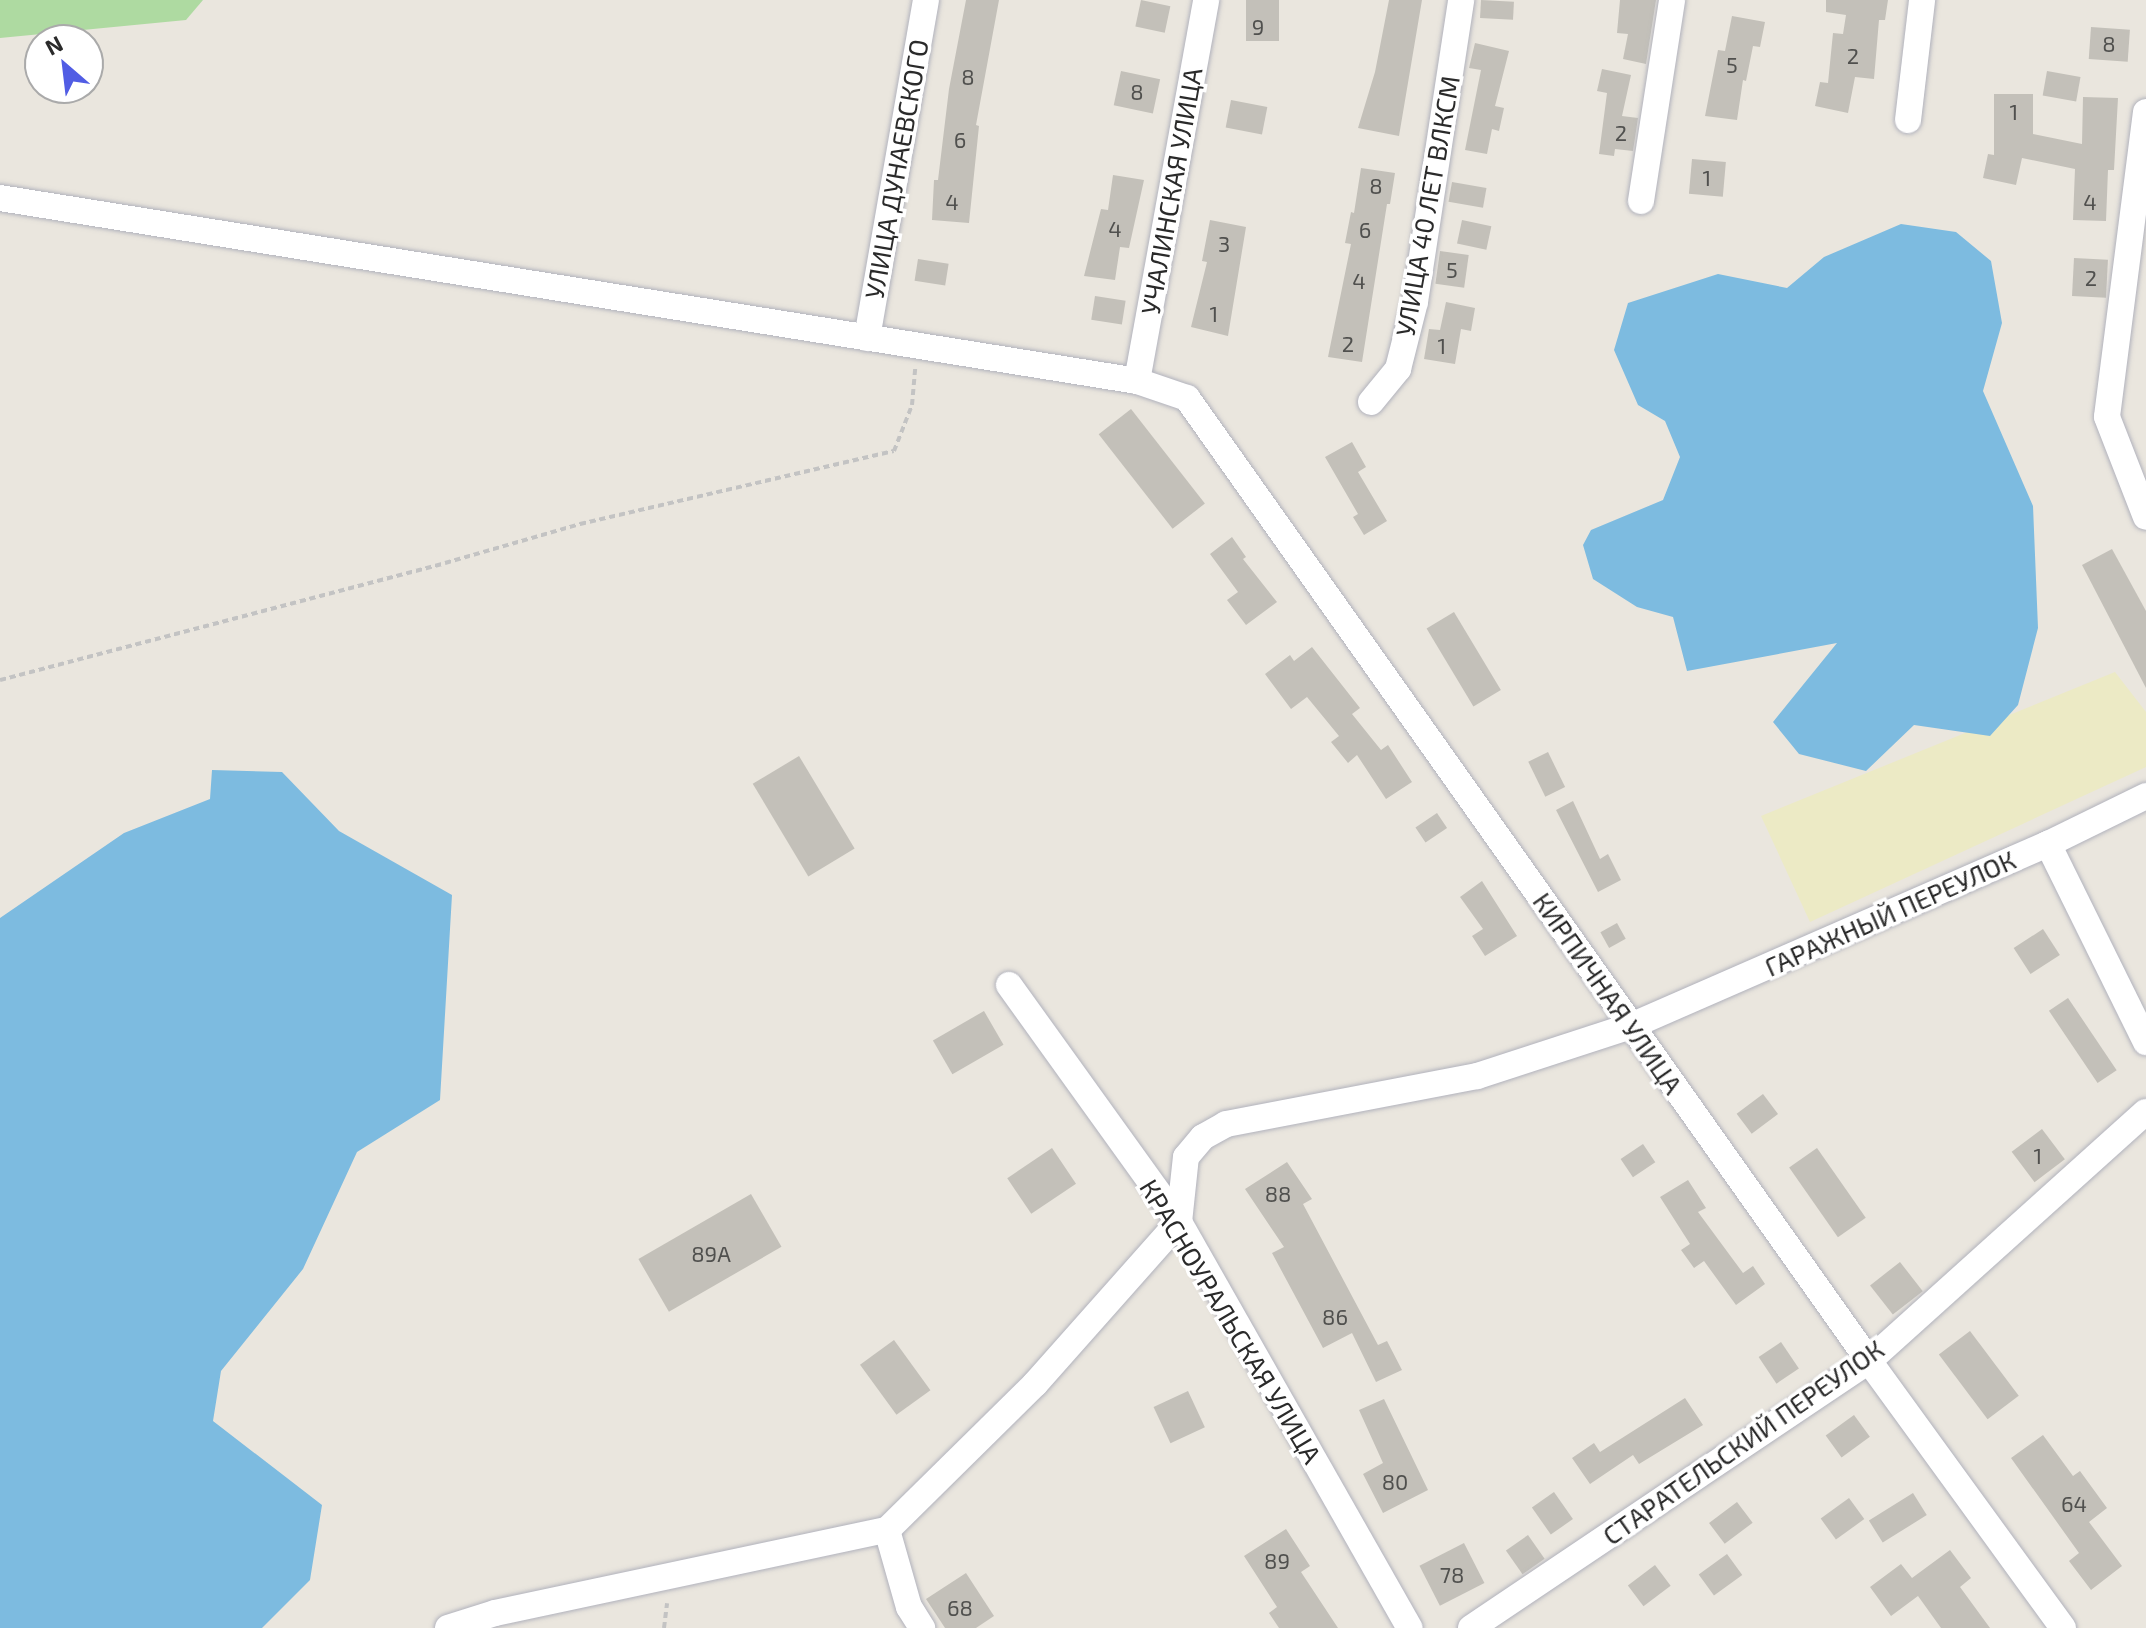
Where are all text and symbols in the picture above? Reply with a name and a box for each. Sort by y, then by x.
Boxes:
house number: 9 [1252,14,1264,40]
north arrow [24,24,104,104]
text: N [41,29,67,60]
house number: 8 [2102,31,2116,57]
street label: УЛИЦА ДУНАЕВСКОГО [858,37,934,301]
house number: 2 [1847,43,1859,69]
house number: 5 [1726,52,1738,78]
house number: 8 [961,64,975,90]
street label: УЧАЛИНСКАЯ УЛИЦА [1134,65,1208,317]
street label: УЛИЦА 40 ЛЕТ ВЛКСМ [1389,73,1465,339]
house number: 8 [1130,79,1144,105]
house number: 1 [2010,99,2018,125]
house number: 2 [1615,120,1627,146]
house number: 6 [954,127,966,153]
house number: 1 [1703,165,1711,191]
house number: 8 [1369,173,1383,199]
house number: 4 [945,189,959,215]
house number: 4 [2083,189,2097,215]
house number: 4 [1108,216,1122,242]
house number: 6 [1359,217,1371,243]
house number: 3 [1218,231,1230,257]
house number: 5 [1446,257,1458,283]
house number: 2 [2085,265,2097,291]
house number: 4 [1352,268,1366,294]
house number: 1 [1210,301,1218,327]
house number: 2 [1342,331,1354,357]
house number: 1 [1438,333,1446,359]
street label: ГАРАЖНЫЙ ПЕРЕУЛОК [1760,844,2020,982]
street label: КИРПИЧНАЯ УЛИЦА [1527,886,1689,1100]
house number: 1 [2034,1143,2042,1169]
street label: КРАСНОУРАЛЬСКАЯ УЛИЦА [1134,1173,1328,1469]
house number: 88 [1265,1181,1291,1207]
house number: 89А [691,1241,731,1267]
house number: 86 [1322,1304,1348,1330]
street label: СТАРАТЕЛЬСКИЙ ПЕРЕУЛОК [1597,1333,1889,1551]
house number: 80 [1382,1469,1408,1495]
house number: 64 [2061,1491,2087,1517]
house number: 89 [1264,1548,1290,1574]
house number: 78 [1440,1562,1464,1588]
house number: 68 [947,1595,973,1621]

